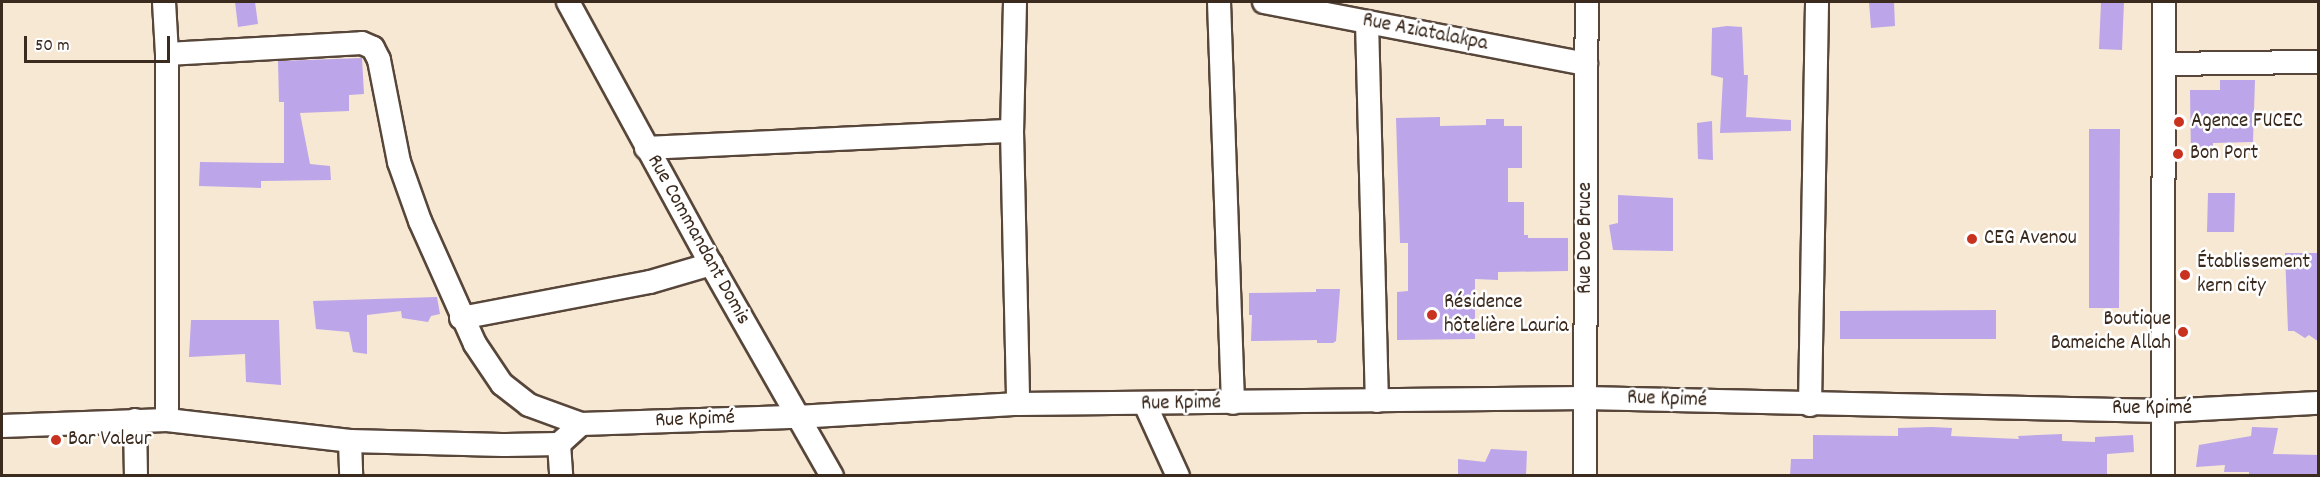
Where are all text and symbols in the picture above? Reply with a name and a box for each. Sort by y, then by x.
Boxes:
street label: Rue Aziatalakpa [1360,9,1490,57]
scale bar [27,24,172,62]
text: 50 m [35,34,70,59]
place label: Agence FUCEC [2191,109,2303,135]
marker: Agence FUCEC [2172,115,2186,129]
place label: Bon Port [2190,141,2258,167]
marker: Bon Port [2171,147,2185,161]
street label: Rue Commandant Domis [641,150,755,330]
street label: Rue Doe Bruce [1573,182,1599,294]
place label: CEG Avenou [1984,226,2077,252]
marker: CEG Avenou [1965,232,1979,246]
place label: Établissement kern city [2197,250,2310,300]
marker: Établissement kern city [2178,268,2192,282]
place label: Résidence hôtelière Lauria [1444,290,1569,340]
place label: Boutique Bameiche Allah [2051,307,2171,357]
marker: Résidence hôtelière Lauria [1425,308,1439,322]
marker: Boutique Bameiche Allah [2176,325,2190,339]
street label: Rue Kpimé [1627,386,1707,414]
street label: Rue Kpimé [1141,391,1221,417]
street label: Rue Kpimé [2112,396,2192,422]
street label: Rue Kpimé [655,406,735,434]
place label: Bar Valeur [68,427,151,453]
marker: Bar Valeur [49,433,63,447]

